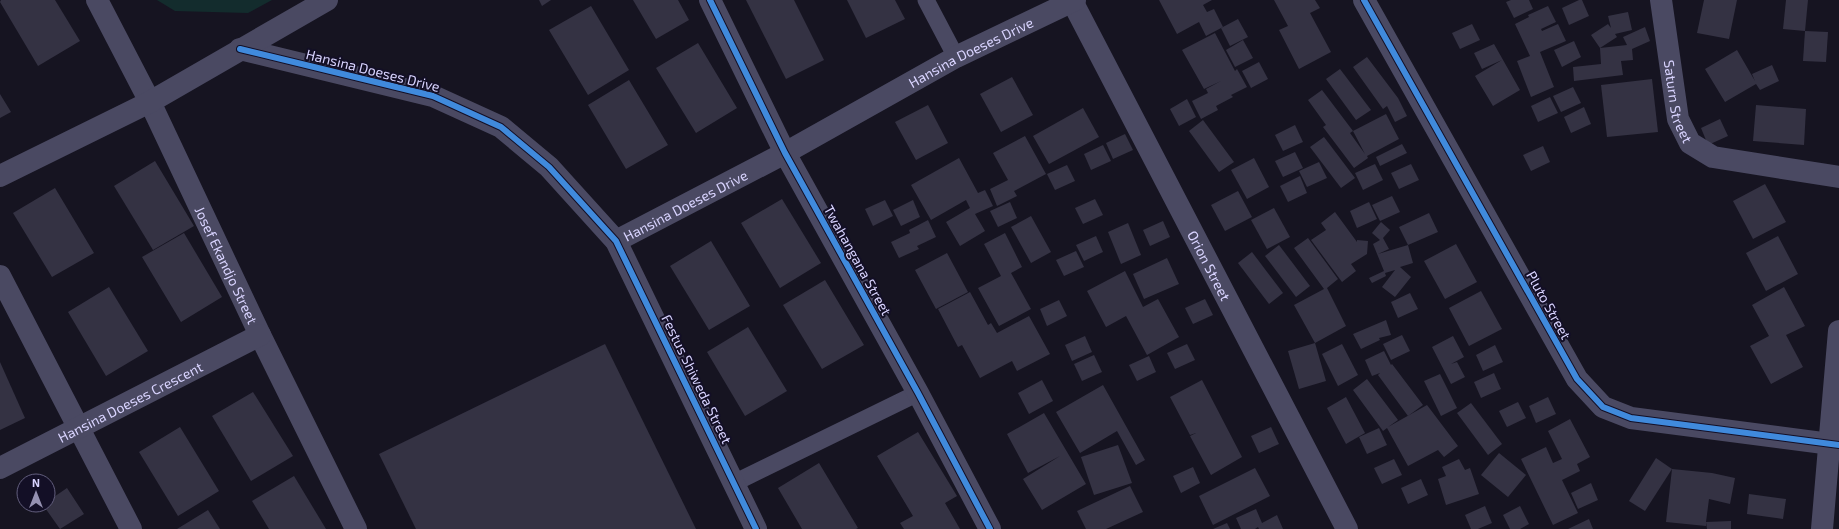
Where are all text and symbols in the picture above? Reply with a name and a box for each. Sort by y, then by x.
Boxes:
street label: Hansina Doeses Drive [905,13,1036,91]
street label: Hansina Doeses Drive [304,45,442,95]
street label: Saturn Street [1661,59,1697,145]
street label: Hansina Doeses Drive [620,166,750,244]
street label: Twahangana Street [821,202,895,318]
street label: Josef Ekandjo Street [192,203,262,326]
street label: Orion Street [1184,227,1235,303]
street label: Pluto Street [1523,268,1575,342]
street label: Festus Shiweda Street [658,312,736,446]
street label: Hansina Doeses Crescent [55,357,205,446]
north arrow [16,473,56,513]
text: N [32,476,40,489]

